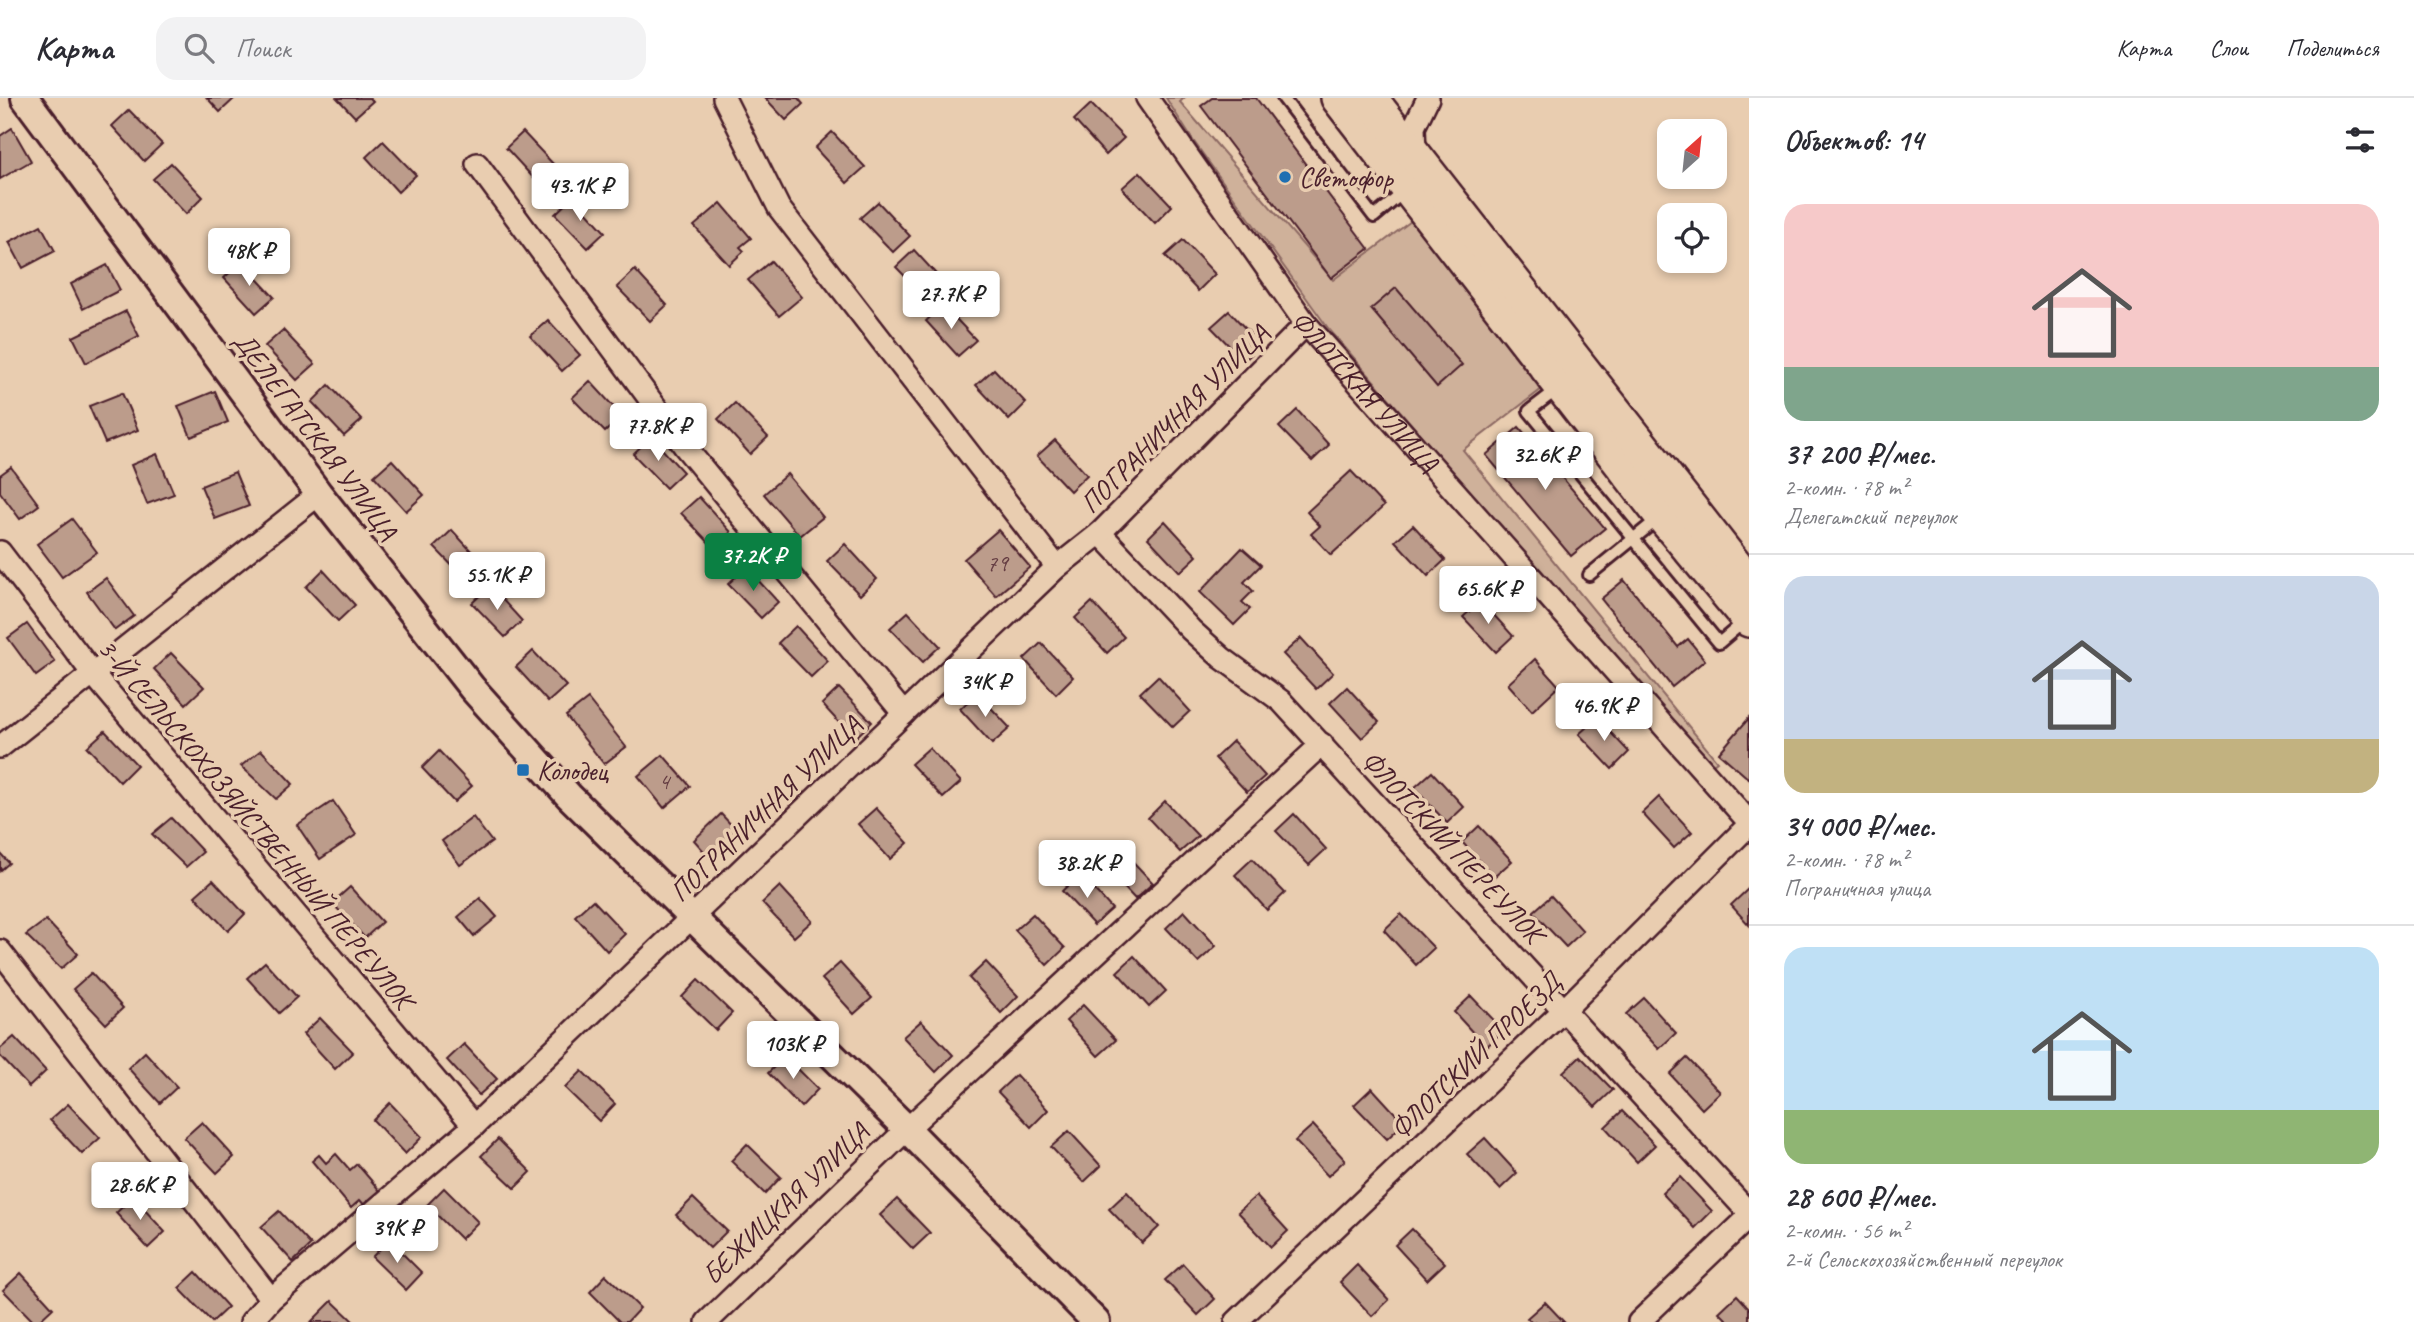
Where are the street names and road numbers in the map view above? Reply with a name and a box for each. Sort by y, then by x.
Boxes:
street label: ФЛОТСКАЯ УЛИЦА [1284,304,1447,480]
street label: ПОГРАНИЧНАЯ УЛИЦА [1072,316,1277,520]
street label: ДЕЛЕГАТСКАЯ УЛИЦА [226,324,406,547]
street label: 3-Й СЕЛЬСКОХОЗЯЙСТВЕННЫЙ ПЕРЕУЛОК [90,631,425,1020]
street label: ПОГРАНИЧНАЯ УЛИЦА [662,707,869,909]
street label: ФЛОТСКИЙ ПЕРЕУЛОК [1354,743,1555,954]
street label: ФЛОТСКИЙ ПРОЕЗД [1383,963,1570,1146]
street label: БЕЖИЦКАЯ УЛИЦА [695,1114,877,1292]

